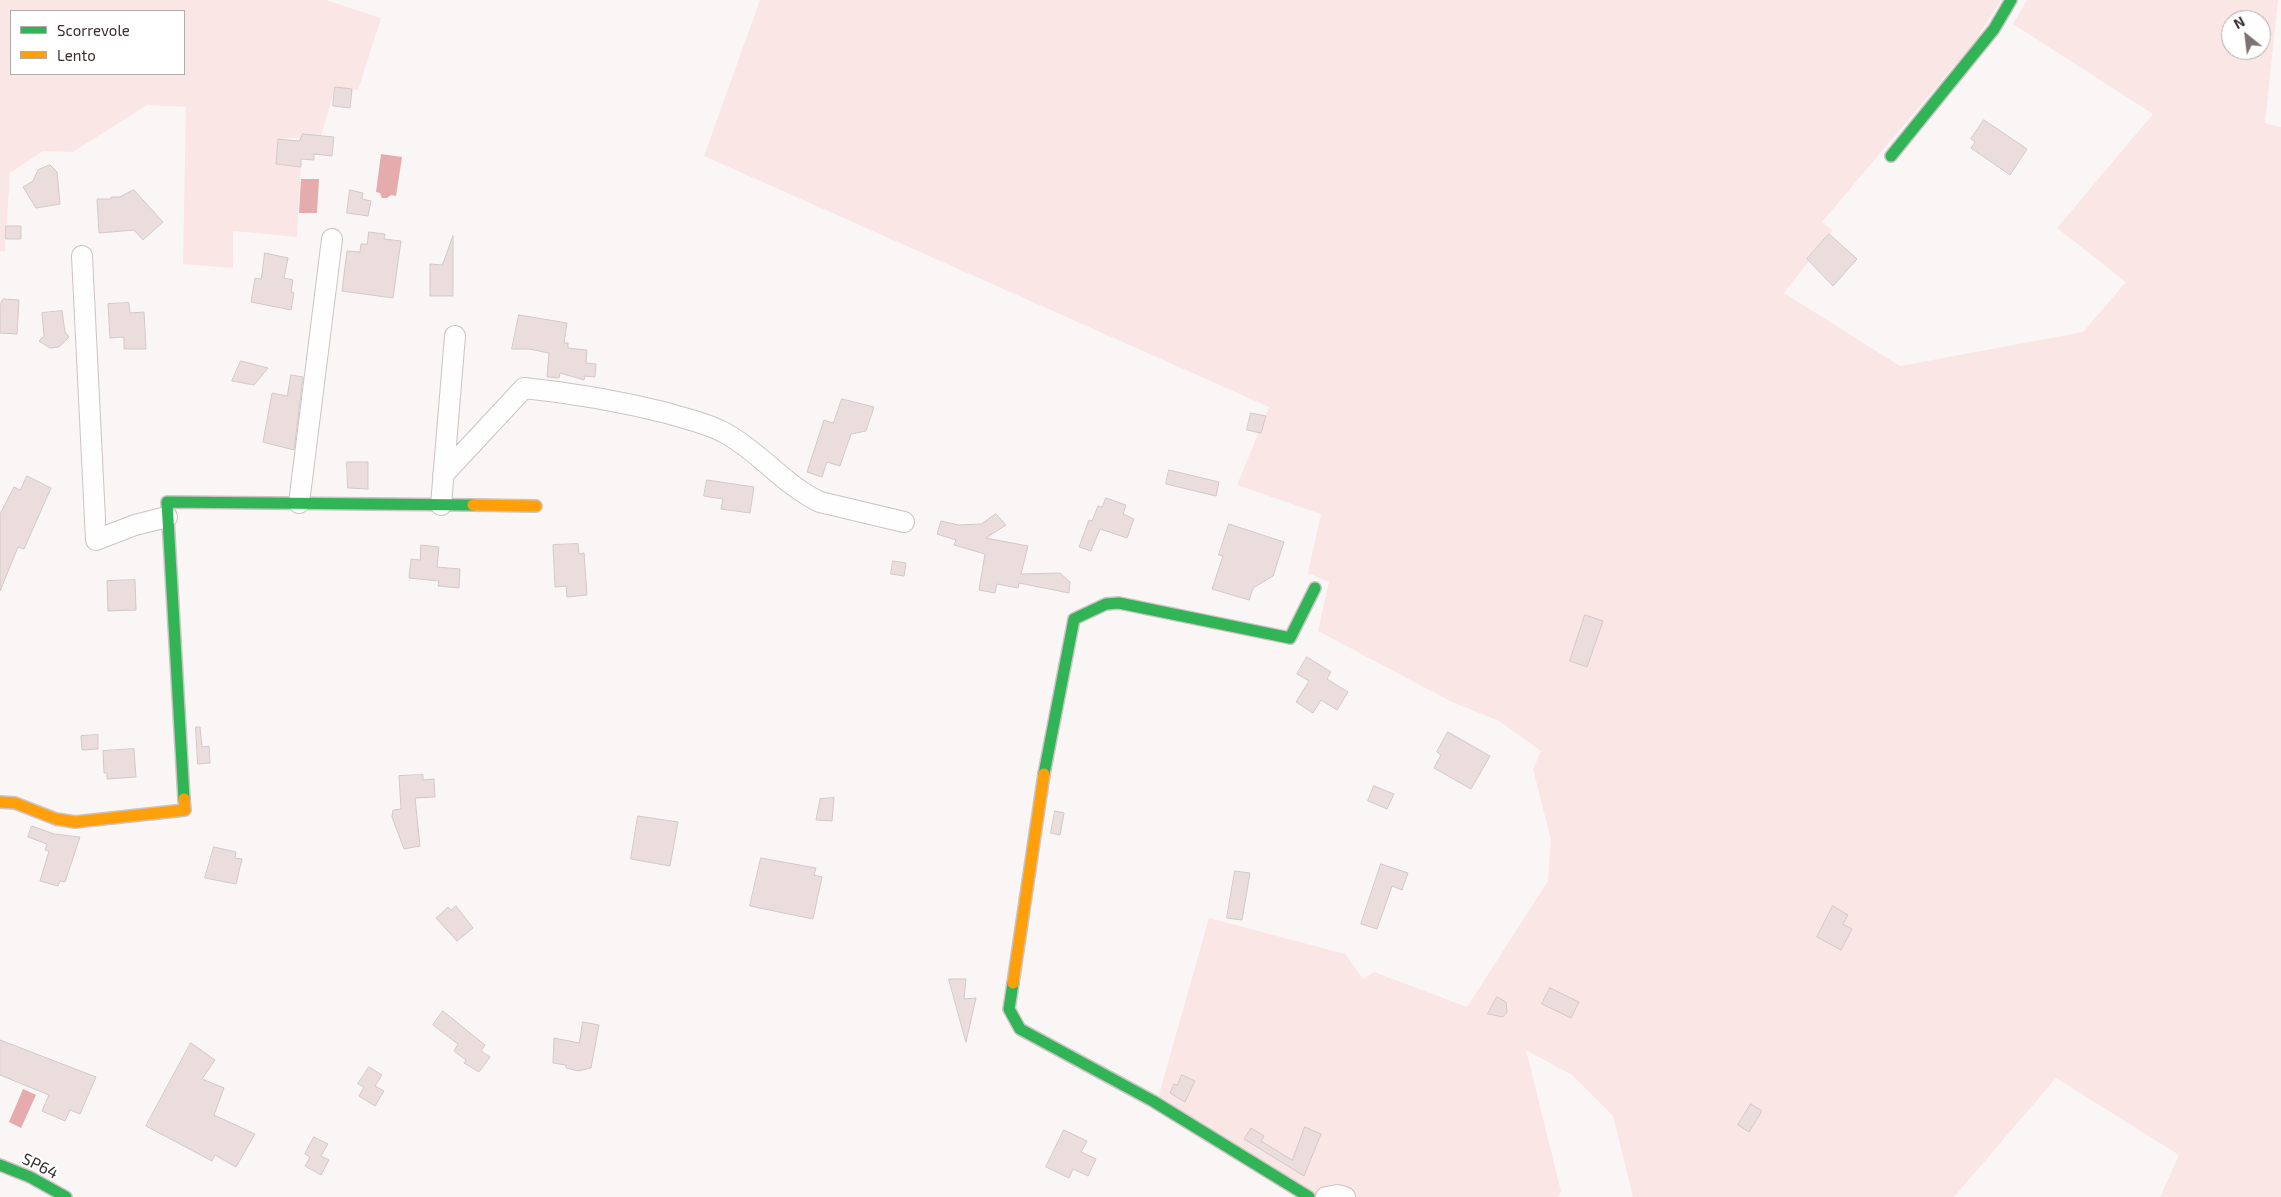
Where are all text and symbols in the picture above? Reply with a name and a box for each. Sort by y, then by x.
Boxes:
legend [10,10,185,75]
north arrow [2221,10,2271,60]
text: N [2230,12,2248,32]
text: Scorrevole [57,21,130,39]
text: Lento [57,46,96,64]
street label: SP64 [19,1149,61,1183]

